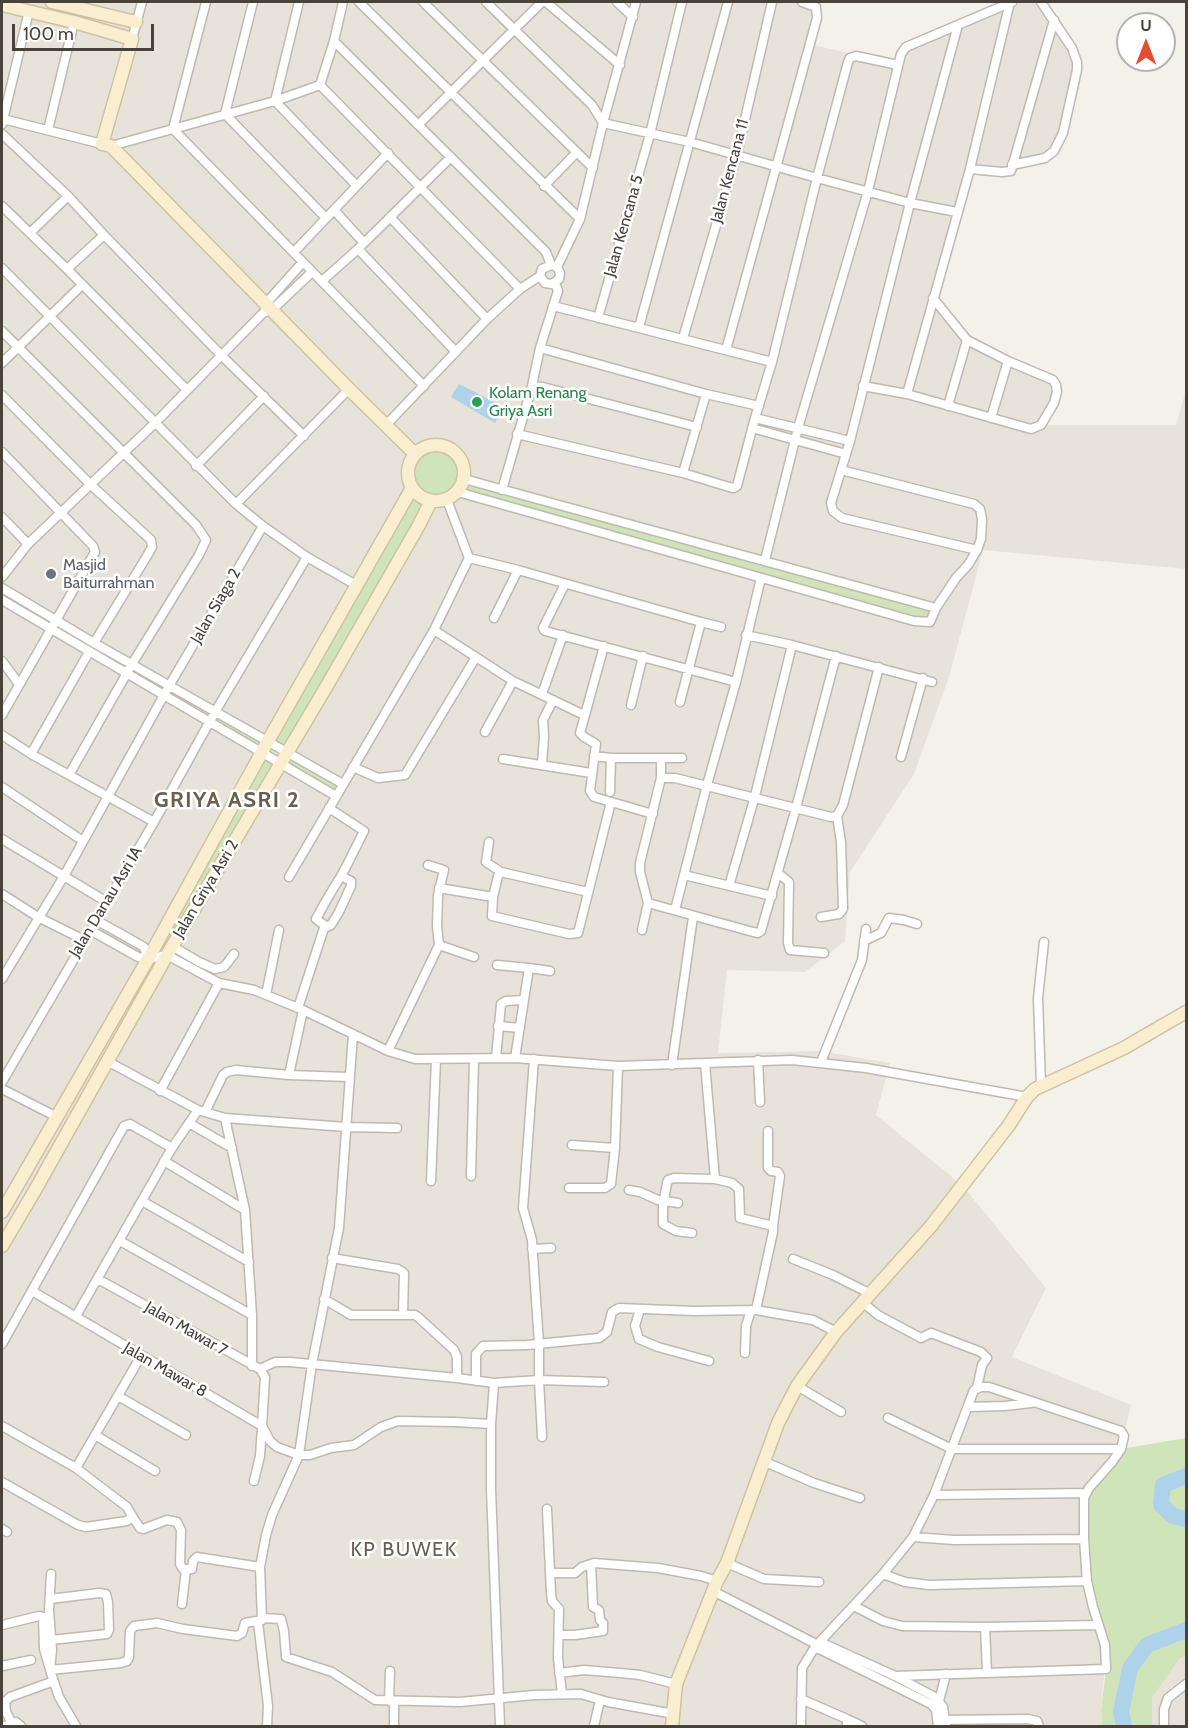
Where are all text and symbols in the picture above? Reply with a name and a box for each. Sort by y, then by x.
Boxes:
scale bar [15,12,158,50]
north arrow [1116,12,1176,72]
text: U [1140,16,1152,35]
text: 100 m [23,23,74,45]
street label: Jalan Kencana 11 [707,117,753,225]
street label: Jalan Kencana 5 [600,173,648,279]
place label: Kolam Renang Griya Asri [489,383,586,421]
marker: Kolam Renang Griya Asri [470,395,484,409]
place label: Masjid Baiturrahman [63,555,154,593]
street label: Jalan Siaga 2 [187,565,245,647]
marker: Masjid Baiturrahman [44,567,58,581]
district label: GRIYA ASRI 2 [154,788,300,814]
street label: Jalan Griya Asri 2 [169,837,243,941]
street label: Jalan Danau Asri IA [65,843,147,961]
street label: Jalan Mawar 7 [141,1298,231,1360]
street label: Jalan Mawar 8 [120,1338,210,1402]
district label: KP BUWEK [351,1538,457,1562]

